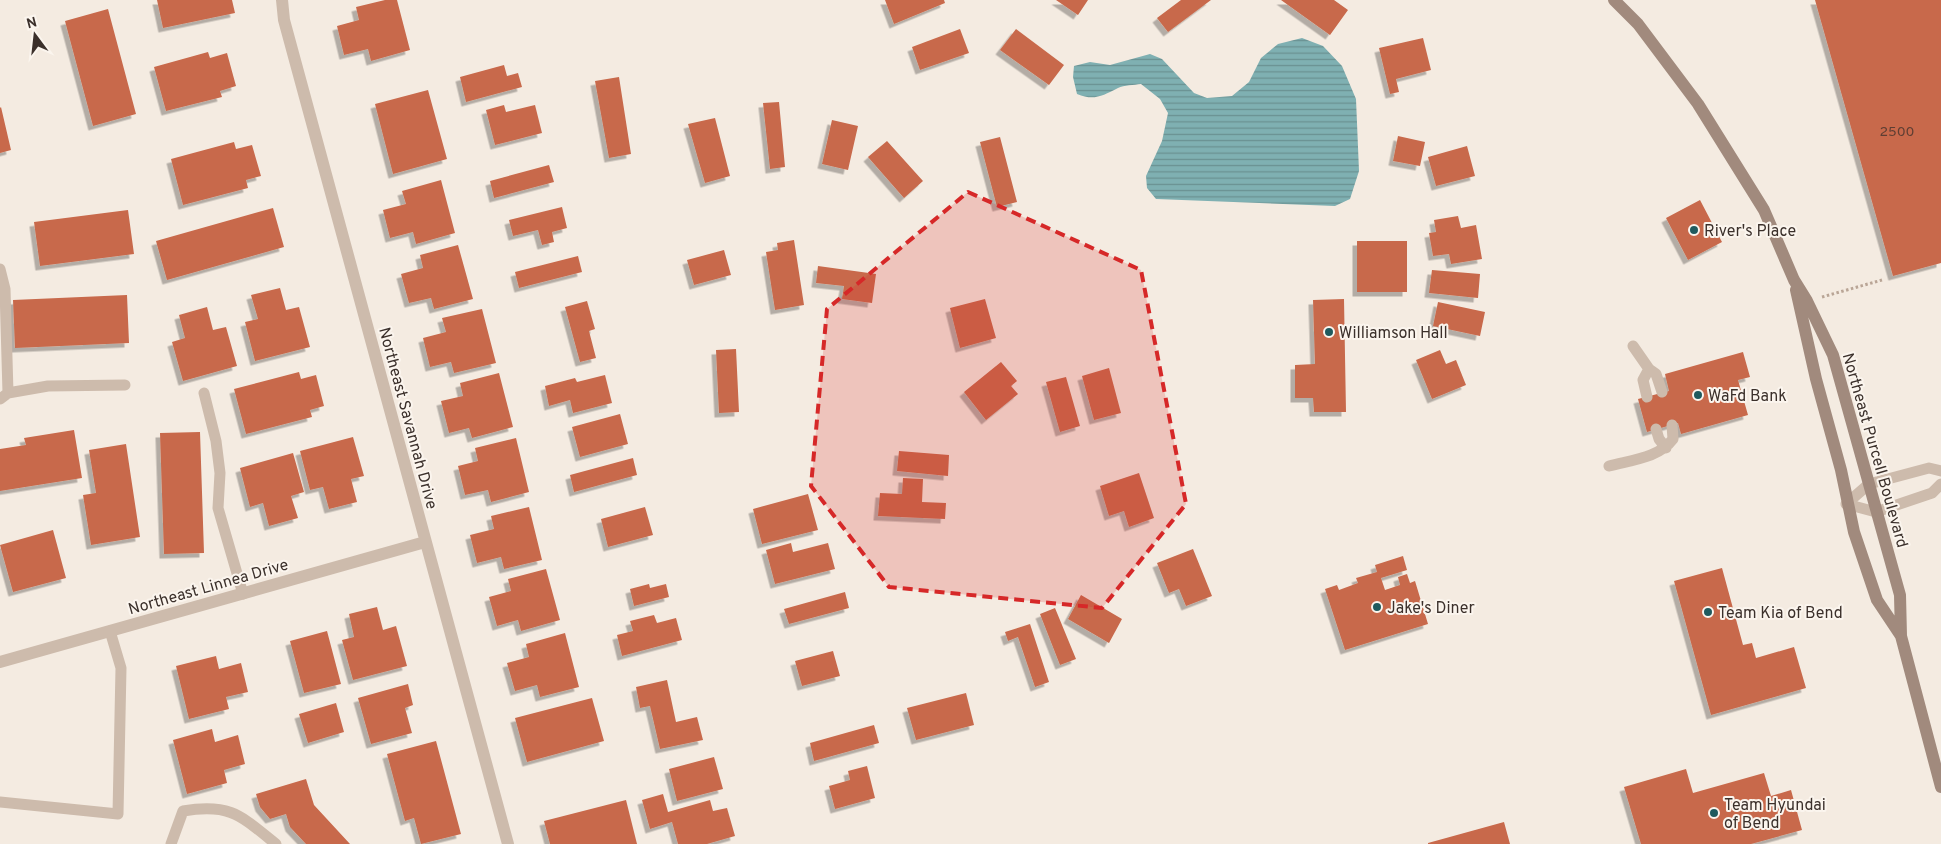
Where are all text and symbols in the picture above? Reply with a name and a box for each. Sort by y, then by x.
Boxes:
north arrow [10,10,60,60]
text: N [25,14,39,33]
house number: 2500 [1879,124,1915,141]
place label: River's Place [1704,222,1796,242]
marker: River's Place [1688,224,1700,236]
place label: Williamson Hall [1339,324,1448,344]
street label: Northeast Savannah Drive [373,325,441,512]
marker: Williamson Hall [1323,326,1335,338]
street label: Northeast Purcell Boulevard [1837,351,1911,550]
place label: WaFd Bank [1708,387,1787,407]
marker: WaFd Bank [1692,389,1704,401]
street label: Northeast Linnea Drive [126,555,291,620]
place label: Jake's Diner [1387,599,1475,619]
marker: Jake's Diner [1371,601,1383,613]
place label: Team Kia of Bend [1718,604,1843,624]
marker: Team Kia of Bend [1702,606,1714,618]
place label: Team Hyundai of Bend [1724,796,1826,834]
marker: Team Hyundai of Bend [1708,807,1720,819]

